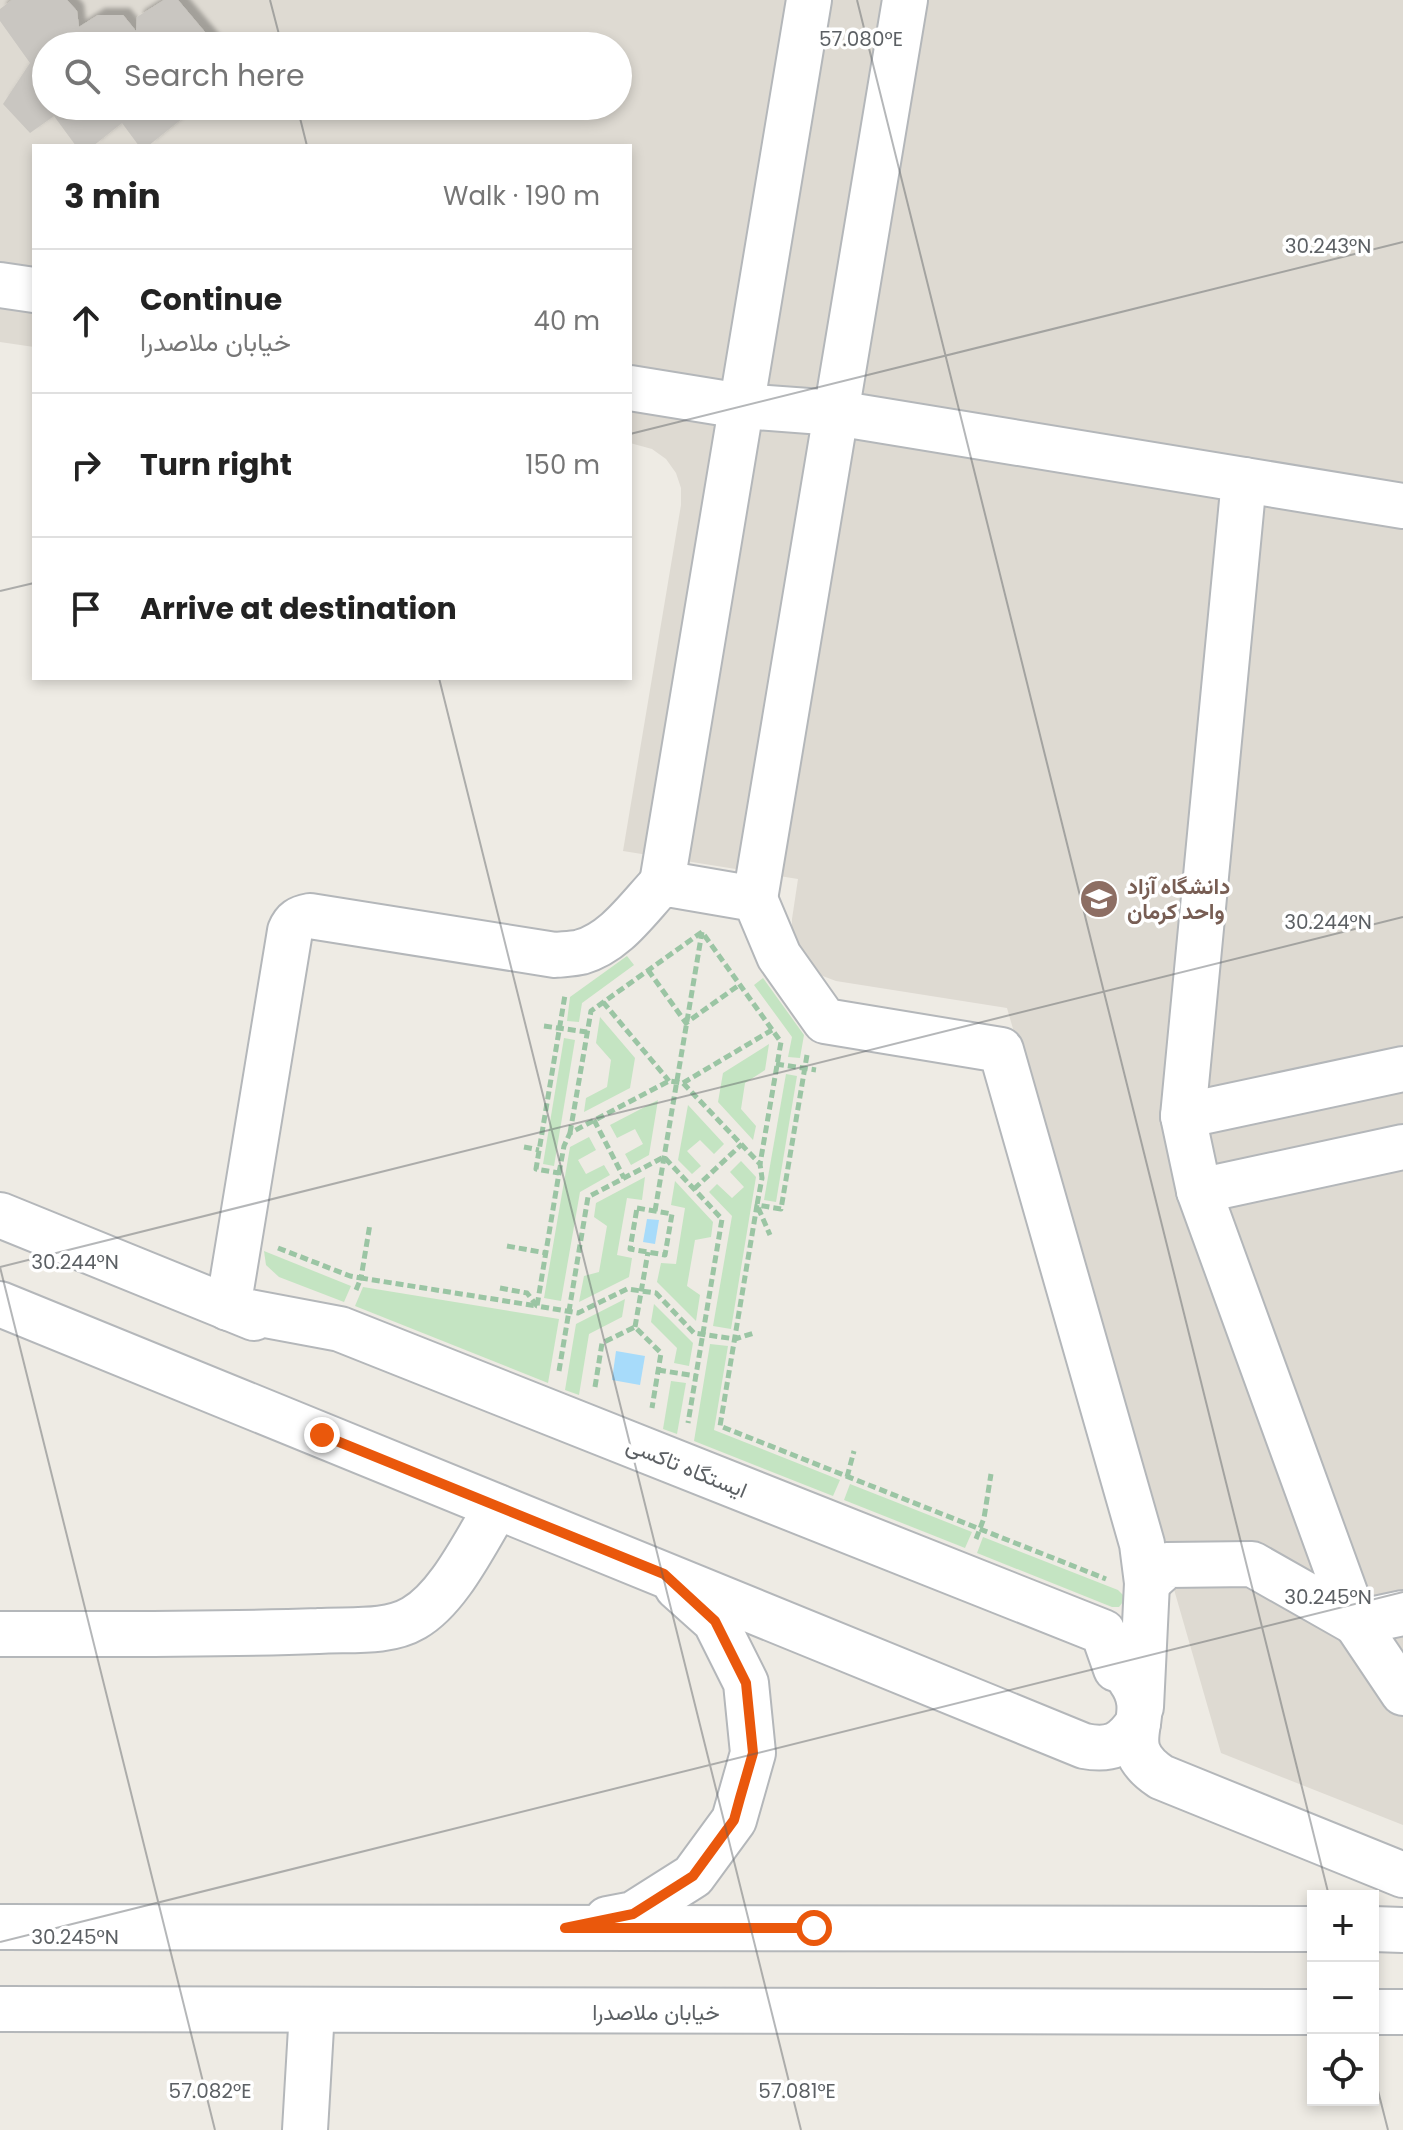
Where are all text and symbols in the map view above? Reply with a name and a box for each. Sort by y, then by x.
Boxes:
text: 57.080°E [819,25,903,53]
search box [32,32,632,120]
icon: search [60,54,104,98]
text: Search here [124,54,305,97]
text: 3 min [64,172,161,220]
text: Walk · 190 m [443,178,600,214]
text: 30.243°N [1285,232,1371,260]
text: Continue [140,278,282,321]
icon: ahead [64,299,108,343]
text: 40 m [534,303,600,339]
text: خیابان ملاصدرا [140,324,291,360]
icon: right [64,443,108,487]
text: Turn right [140,443,292,486]
text: 150 m [525,447,600,483]
icon: arrive [64,587,108,631]
text: Arrive at destination [140,587,457,630]
place label: دانشگاه آزاد واحد کرمان [1127,871,1230,927]
school or university icon: دانشگاه آزاد واحد کرمان [1078,878,1120,920]
text: 30.244°N [1284,908,1372,936]
text: 30.244°N [31,1248,119,1276]
route end [304,1417,340,1453]
street label: ایستگاه تاکسی [622,1429,752,1506]
text: 30.245°N [1284,1583,1372,1611]
map controls [1307,1890,1379,2106]
button: + [1307,1890,1379,1962]
route start [796,1910,832,1946]
text: 30.245°N [31,1923,119,1951]
button: − [1307,1962,1379,2034]
street label: خیابان ملاصدرا [592,1997,720,2028]
button: locate [1307,2034,1379,2106]
text: 57.082°E [169,2077,251,2105]
text: 57.081°E [758,2077,836,2105]

